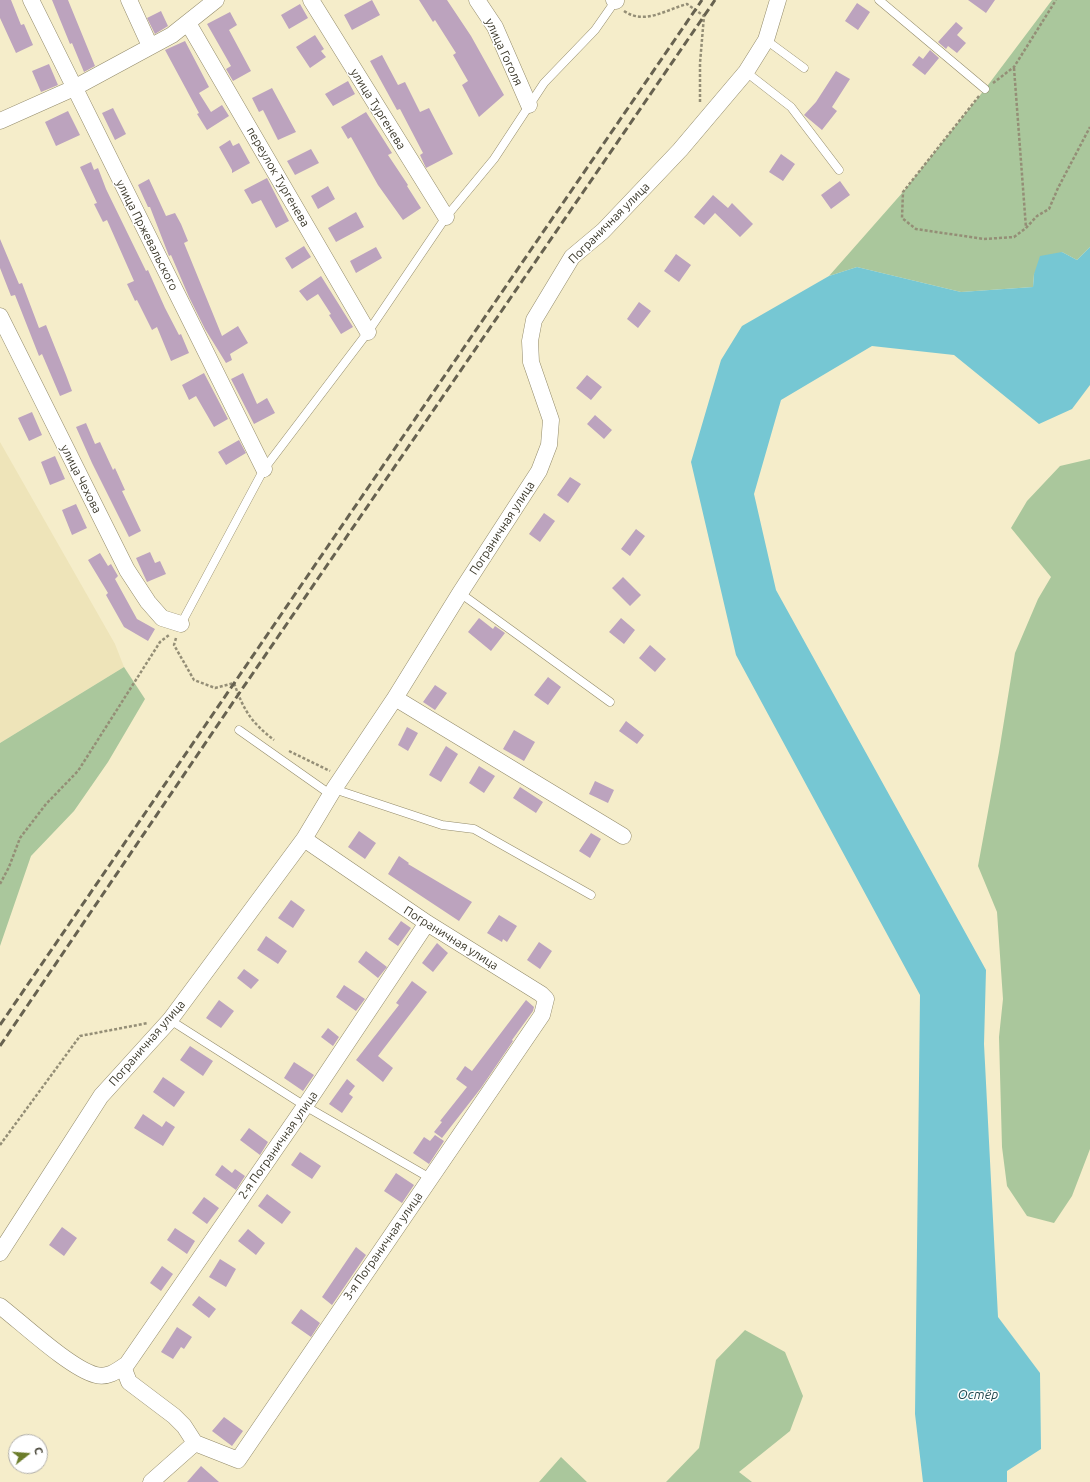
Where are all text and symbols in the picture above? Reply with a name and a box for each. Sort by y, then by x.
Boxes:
street label: улица Гоголя [482,16,526,88]
street label: улица Тургенева [347,66,409,152]
street label: переулок Тургенева [244,124,312,230]
street label: улица Пржевальского [113,177,181,293]
street label: Пограничная улица [565,179,653,267]
street label: улица Чехова [57,442,105,516]
street label: Пограничная улица [466,478,538,578]
street label: Пограничная улица [401,903,501,973]
street label: Пограничная улица [106,997,188,1089]
street label: 2-я Пограничная улица [235,1088,321,1202]
street label: 3-я Пограничная улица [340,1189,426,1303]
water label: Остёр [958,1387,998,1403]
north arrow [8,1434,48,1474]
text: С [32,1446,45,1456]

